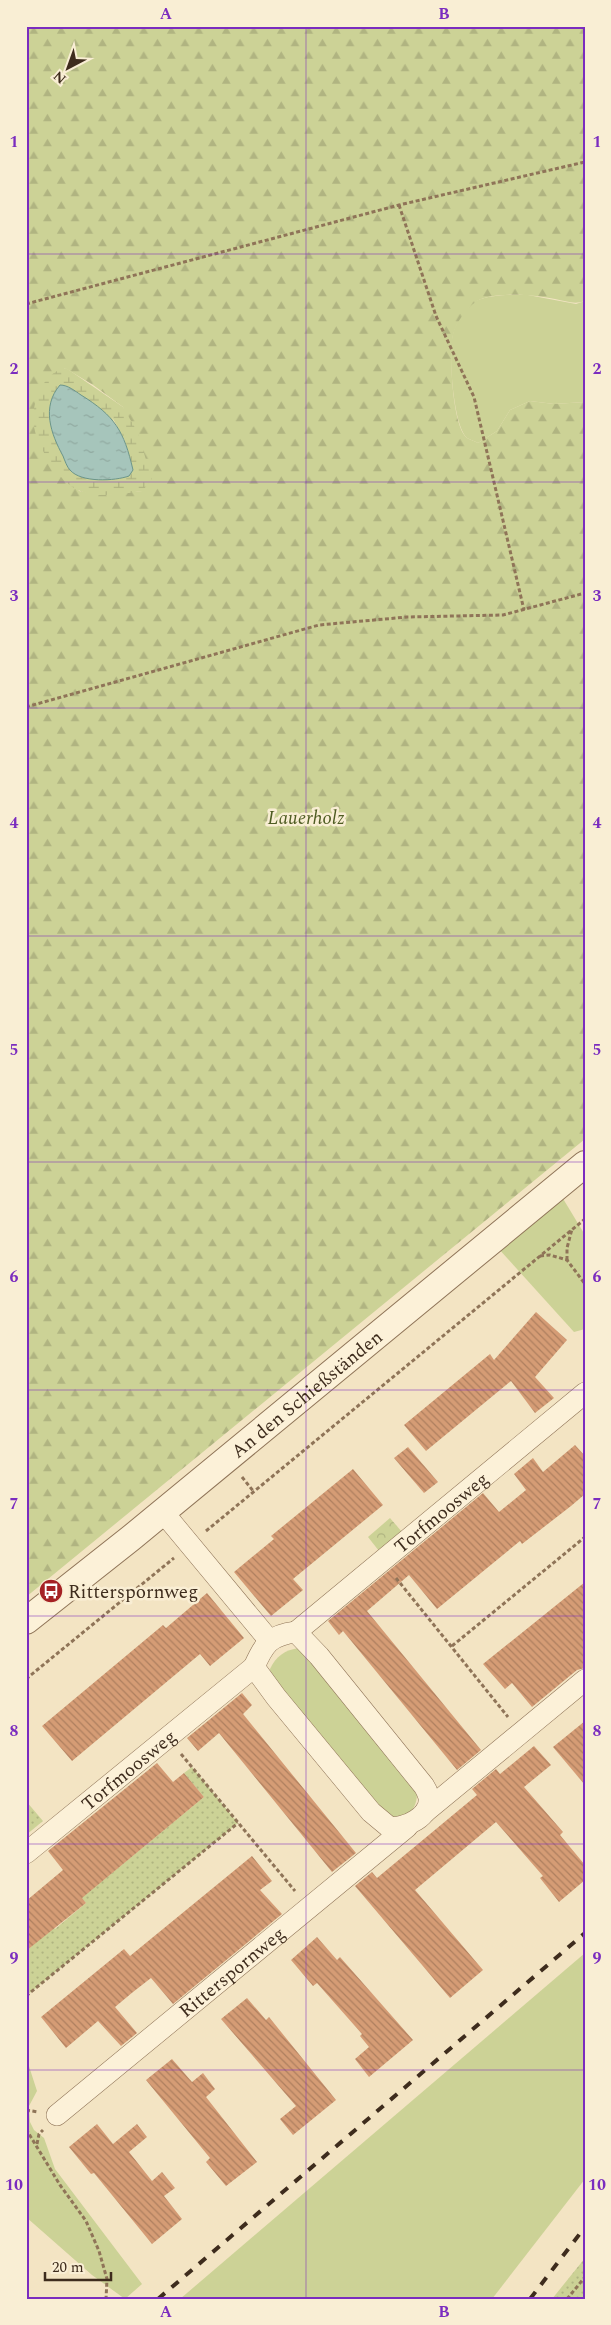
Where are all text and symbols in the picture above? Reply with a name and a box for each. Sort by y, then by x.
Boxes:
text: A [160,2,173,26]
text: B [438,2,450,26]
north arrow [42,42,92,92]
text: N [49,66,71,89]
text: 1 [10,130,18,154]
text: 1 [593,130,601,154]
text: 2 [10,357,19,381]
text: 2 [593,357,602,381]
text: 3 [10,584,19,608]
text: 3 [593,584,602,608]
park label: Lauerholz [267,804,345,833]
text: 4 [10,811,19,835]
text: 4 [593,811,602,835]
text: 5 [10,1038,18,1062]
text: 5 [593,1038,601,1062]
text: 6 [10,1265,19,1289]
text: 6 [593,1265,602,1289]
street label: An den Schießständen [225,1323,389,1466]
street label: Torfmoosweg [388,1465,496,1561]
text: 7 [10,1492,19,1516]
text: 7 [593,1492,602,1516]
bus stop icon: Ritterspornweg [38,1578,64,1604]
place label: Ritterspornweg [68,1578,198,1607]
text: 8 [10,1719,19,1743]
text: 8 [593,1719,602,1743]
street label: Torfmoosweg [75,1723,183,1818]
street label: Ritterspornweg [173,1920,292,2025]
text: 9 [10,1946,19,1970]
text: 9 [593,1946,602,1970]
text: 10 [5,2173,23,2197]
text: 10 [588,2173,606,2197]
scale bar [45,2250,111,2282]
text: 20 m [52,2256,84,2279]
text: A [160,2300,173,2324]
text: B [438,2300,450,2324]

